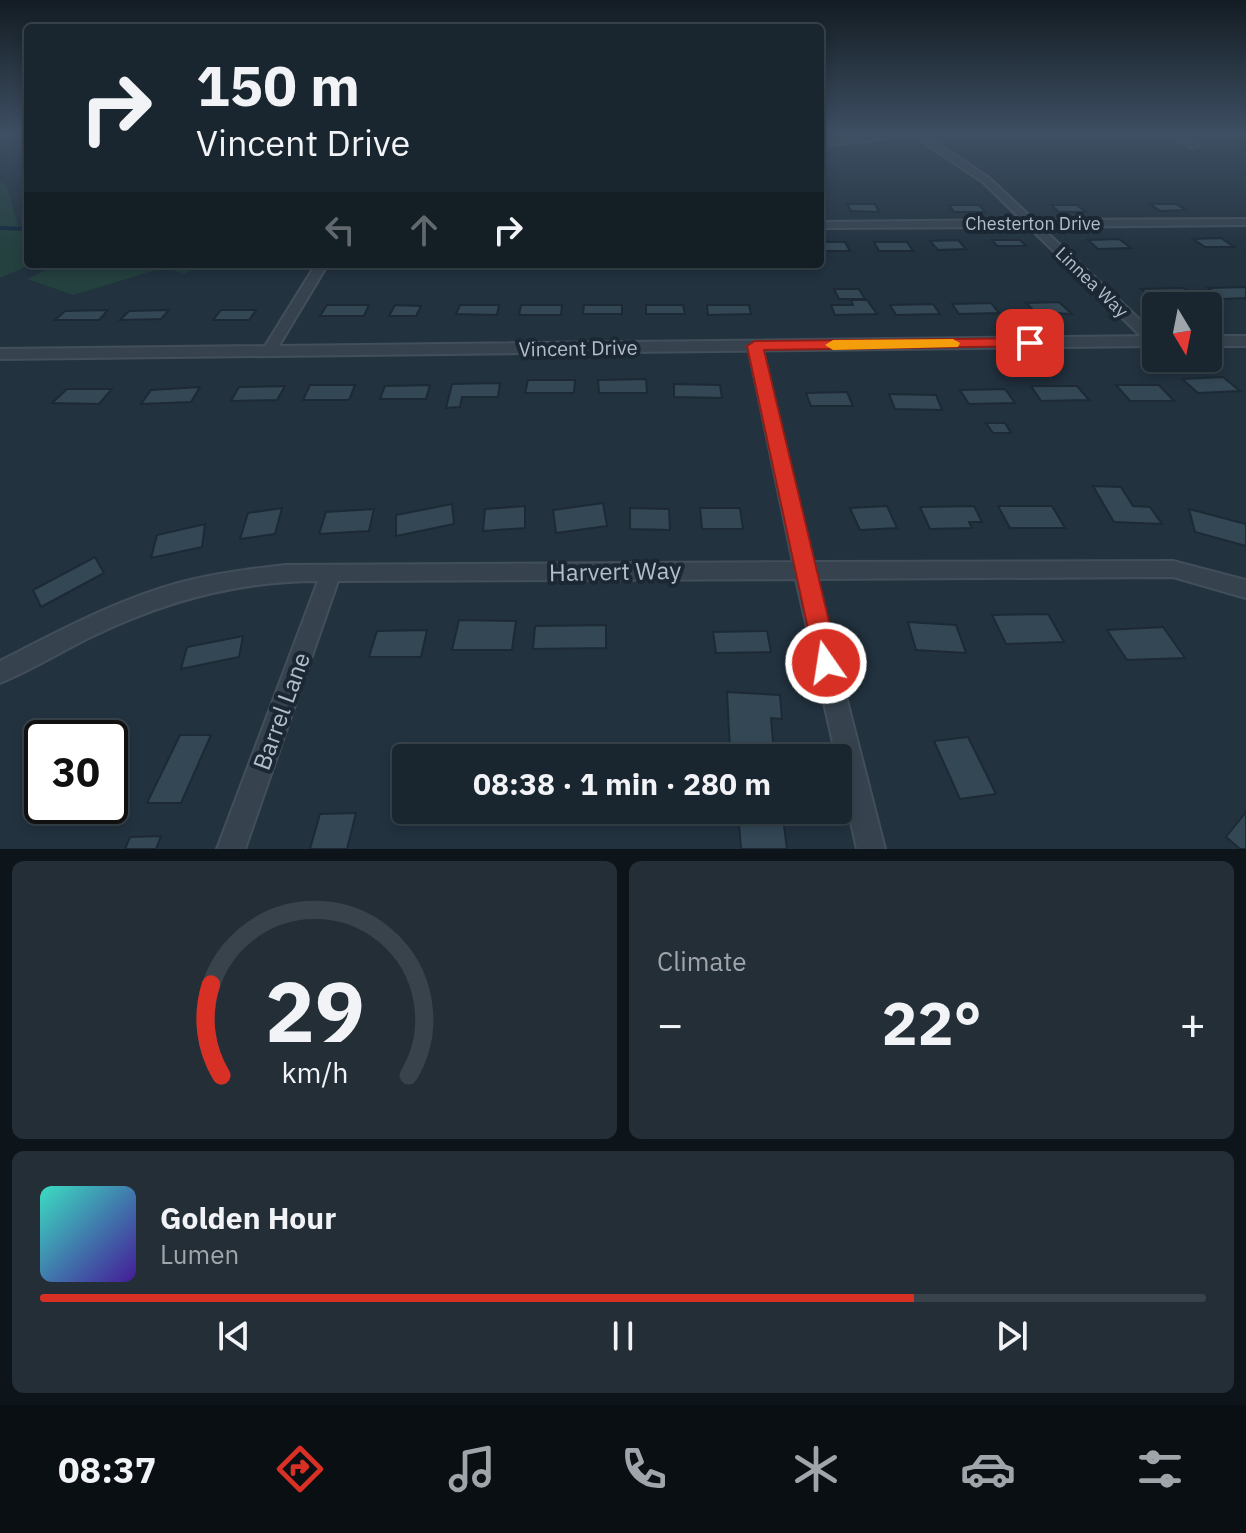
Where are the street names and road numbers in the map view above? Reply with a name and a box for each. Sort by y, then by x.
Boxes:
street label: Chesterton Drive [965,212,1101,235]
street label: Linnea Way [1051,242,1133,322]
street label: Vincent Drive [518,333,638,363]
street label: Harvert Way [549,554,682,588]
street label: Barrel Lane [245,648,317,774]

